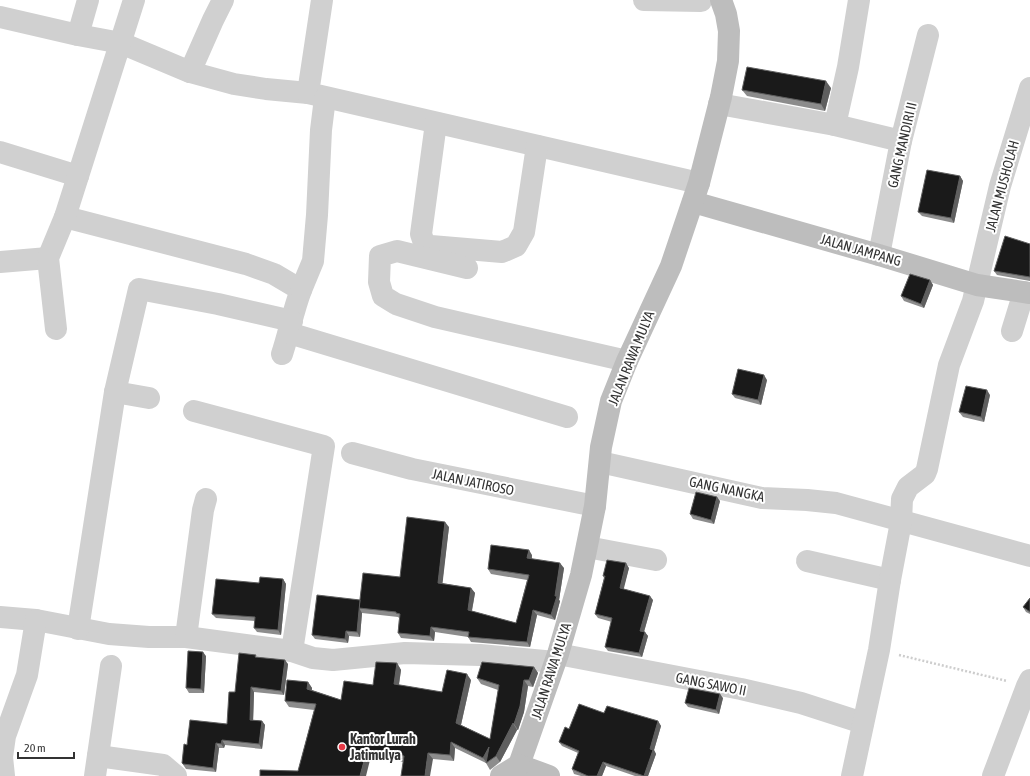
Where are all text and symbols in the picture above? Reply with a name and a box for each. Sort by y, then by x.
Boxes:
street label: GANG MANDIRI II [884,101,920,189]
street label: JALAN MUSHOLAH [982,139,1022,233]
street label: JALAN JAMPANG [819,231,903,269]
street label: JALAN RAWA MULYA [605,308,657,408]
street label: JALAN JATIROSO [431,466,515,498]
street label: GANG NANGKA [688,473,766,505]
street label: JALAN RAWA MULYA [528,621,574,721]
street label: GANG SAWO II [674,669,748,699]
place label: Kantor Lurah Jatimulya [349,731,416,763]
scale bar [18,734,74,760]
text: 20 m [24,741,46,755]
marker: Kantor Lurah Jatimulya [337,742,347,752]

